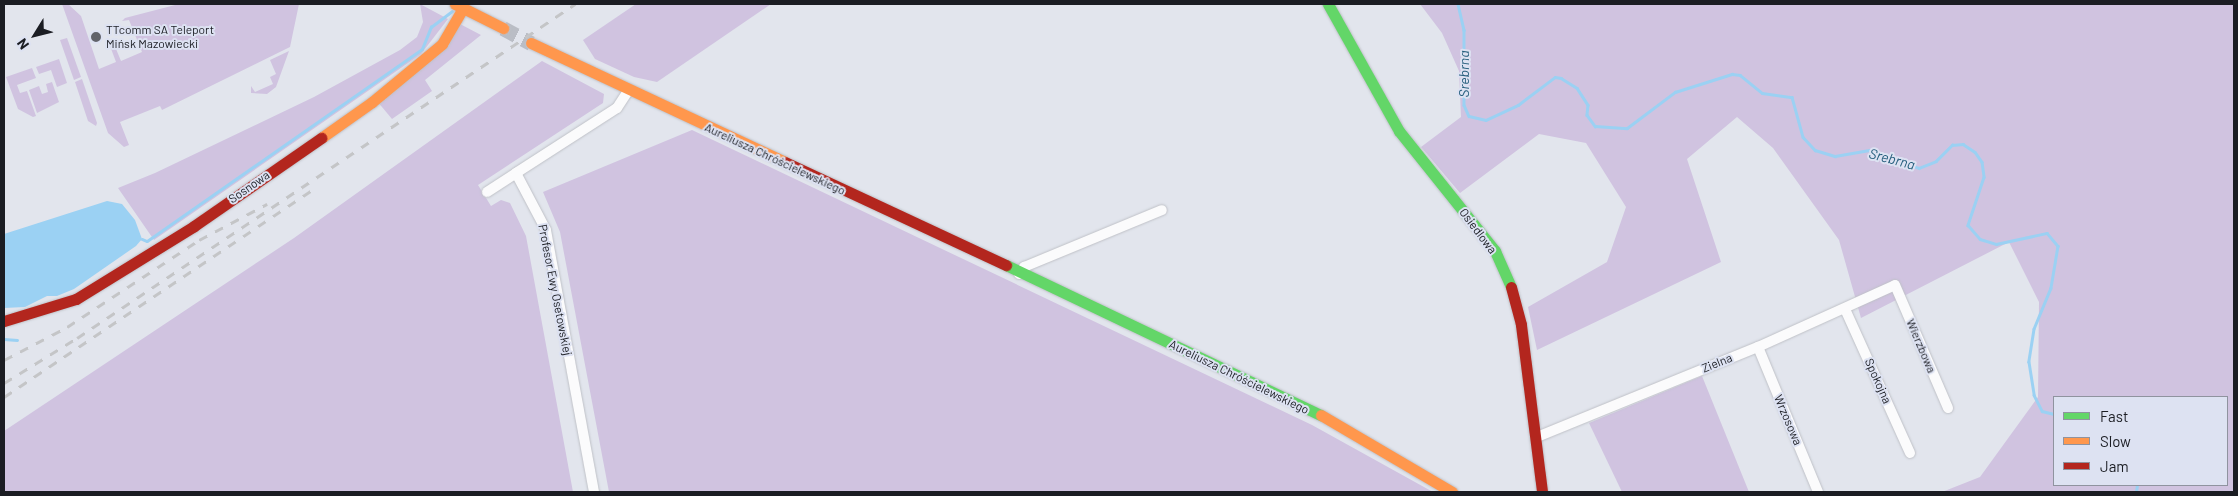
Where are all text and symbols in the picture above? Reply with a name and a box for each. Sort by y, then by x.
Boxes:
north arrow [10,10,60,60]
place label: TTcomm SA Teleport Mińsk Mazowiecki [106,23,214,51]
marker: TTcomm SA Teleport Mińsk Mazowiecki [90,31,102,43]
text: N [13,35,32,53]
water label: Srebrna [1456,50,1472,98]
street label: Aureliusza Chróścielewskiego [702,120,848,198]
water label: Srebrna [1867,145,1917,173]
street label: Sosnowa [226,168,272,206]
street label: Osiedlowa [1456,206,1500,256]
street label: Profesor Ewy Osetowskiej [535,223,575,357]
street label: Wierzbowa [1903,317,1939,375]
street label: Aureliusza Chróścielewskiego [1167,337,1311,417]
street label: Zielna [1700,350,1734,376]
street label: Spokojna [1862,356,1894,406]
street label: Wrzosowa [1771,393,1805,447]
legend [2053,396,2228,486]
text: Fast [2100,407,2128,425]
text: Slow [2100,432,2131,450]
text: Jam [2100,457,2129,475]

